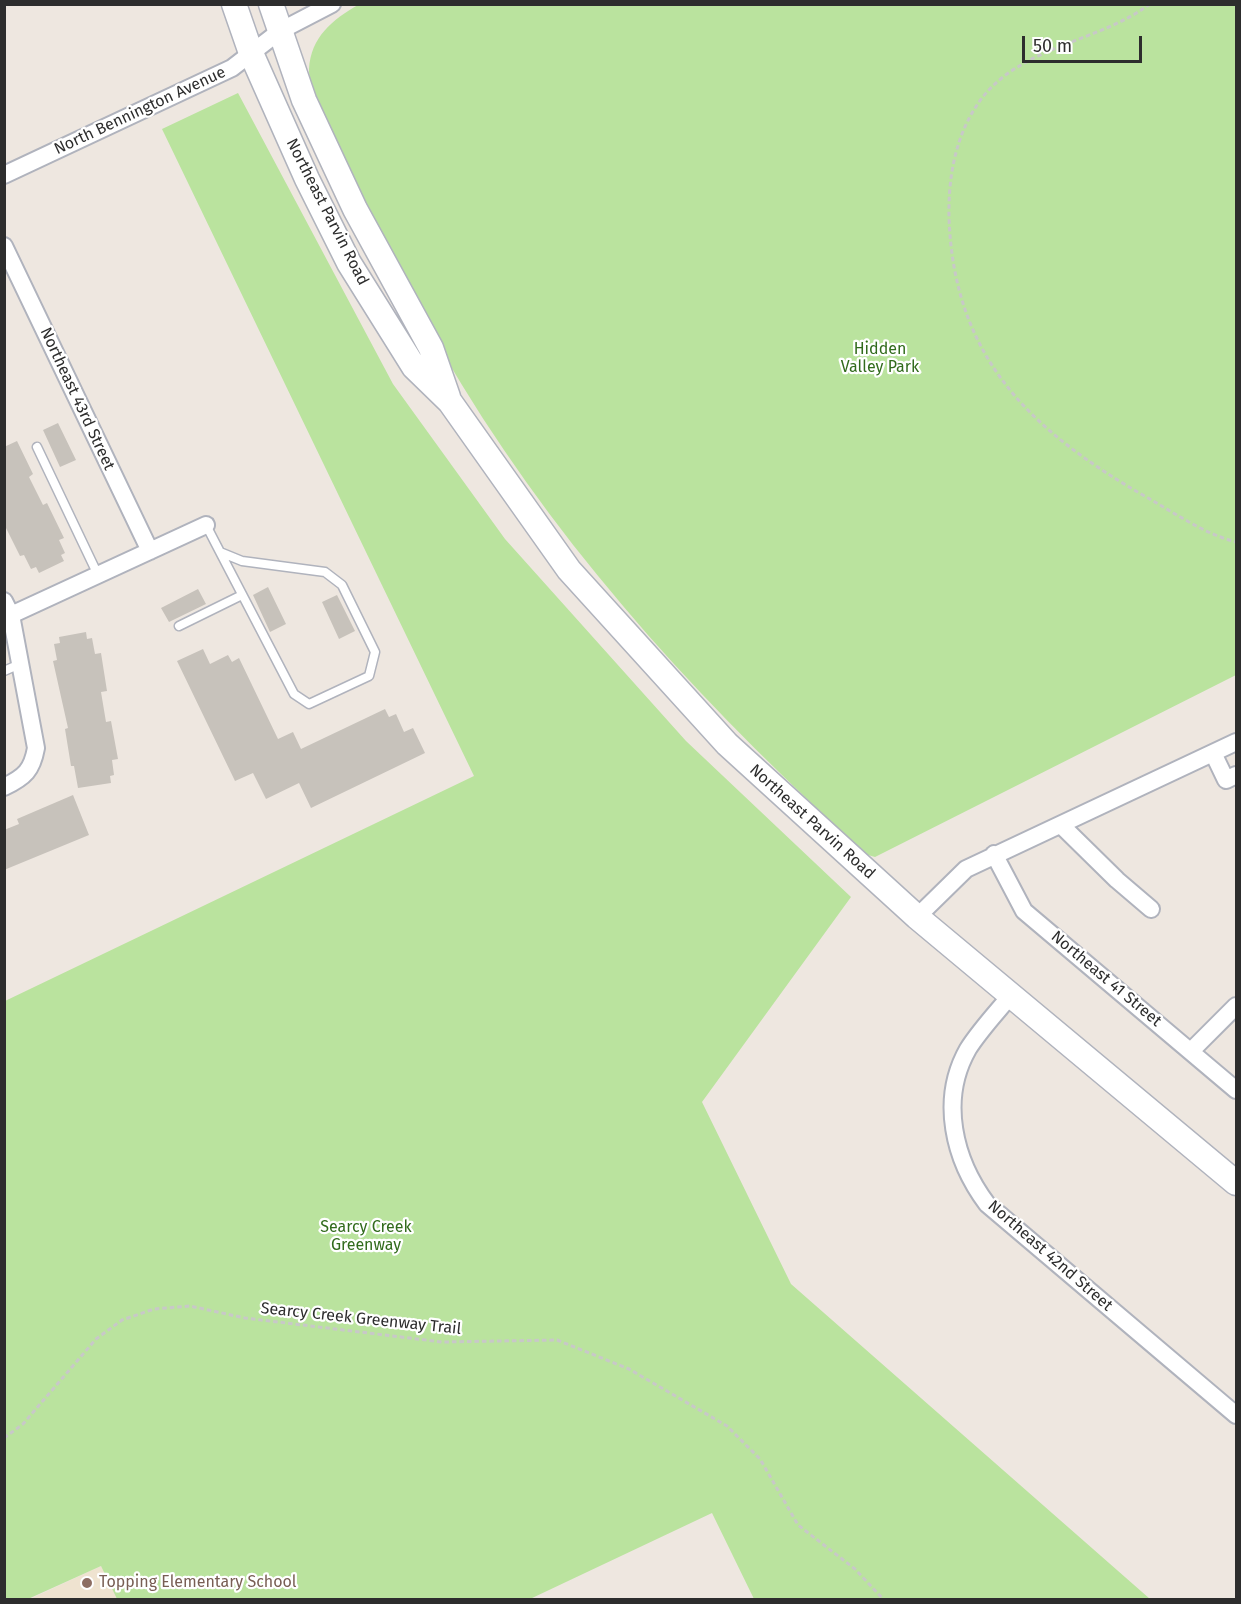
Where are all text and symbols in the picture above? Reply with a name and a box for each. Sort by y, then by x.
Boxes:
scale bar [1025,24,1145,62]
text: 50 m [1033,35,1072,57]
street label: North Bennington Avenue [51,63,229,159]
street label: Northeast Parvin Road [282,135,372,289]
street label: Northeast 43rd Street [35,325,119,473]
park label: Hidden Valley Park [841,340,919,378]
street label: Northeast Parvin Road [745,761,879,883]
street label: Northeast 41 Street [1047,927,1165,1031]
street label: Northeast 42nd Street [984,1197,1116,1315]
park label: Searcy Creek Greenway [320,1218,412,1256]
street label: Searcy Creek Greenway Trail [260,1299,462,1339]
place label: Topping Elementary School [99,1573,297,1593]
marker: Topping Elementary School [80,1576,94,1590]

